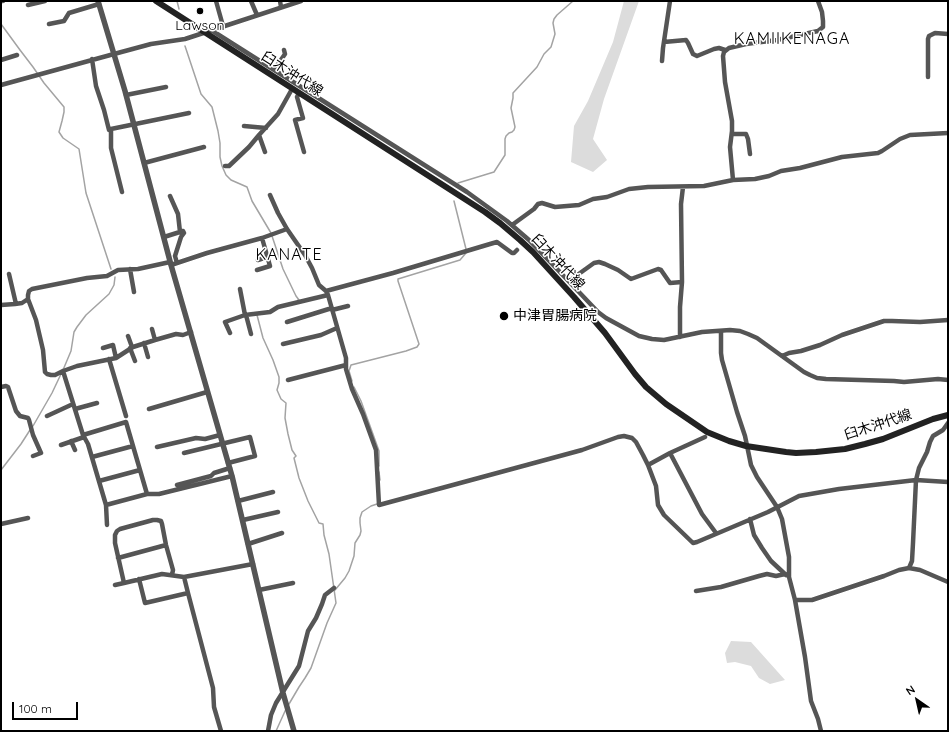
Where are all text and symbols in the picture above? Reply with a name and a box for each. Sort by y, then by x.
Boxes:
marker: Lawson [195,6,205,16]
place label: Lawson [175,18,225,34]
district label: KAMIIKENAGA [734,29,850,49]
street label: 臼木沖代線 [258,48,326,100]
street label: 臼木沖代線 [528,231,588,293]
district label: KANATE [255,245,323,265]
place label: 中津胃腸病院 [513,308,597,324]
marker: 中津胃腸病院 [498,310,510,322]
street label: 臼木沖代線 [842,406,914,444]
north arrow [897,680,937,720]
text: N [903,682,918,698]
scale bar [14,694,80,720]
text: 100 m [19,701,52,716]

